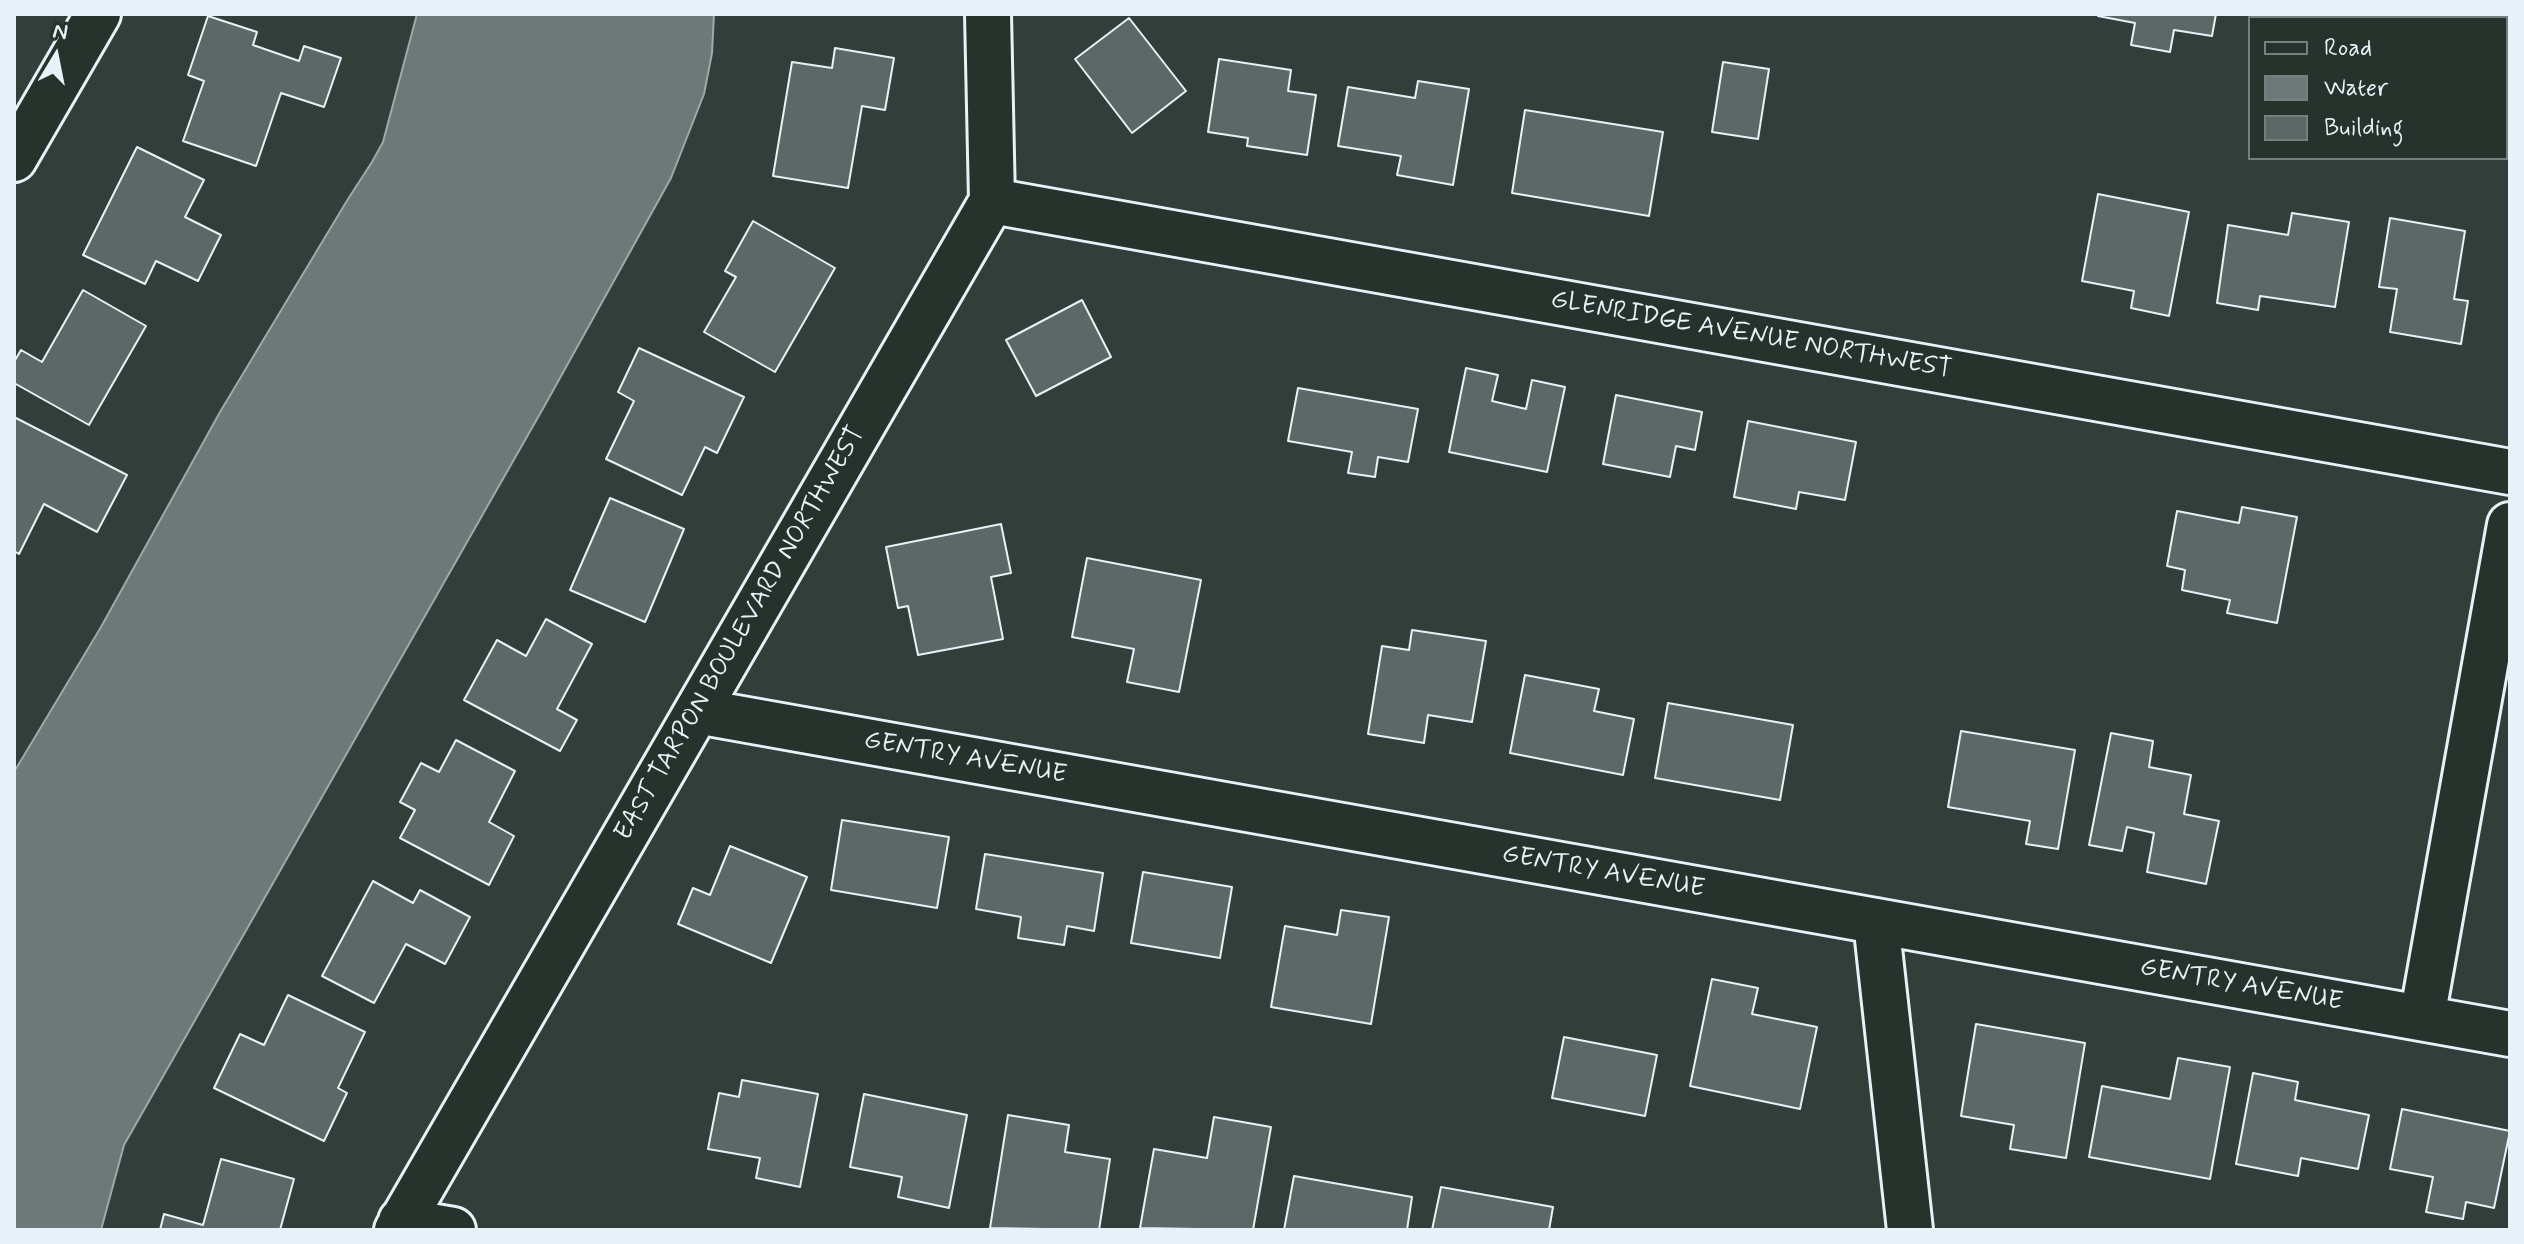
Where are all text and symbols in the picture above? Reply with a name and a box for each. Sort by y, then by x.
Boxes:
north arrow [16,16,96,96]
legend [2248,16,2508,160]
text: N [51,17,70,47]
text: Road [2324,33,2372,64]
text: Water [2324,73,2388,104]
text: Building [2324,113,2404,144]
street label: GLENRIDGE AVENUE NORTHWEST [1548,285,1954,387]
street label: EAST TARPON BOULEVARD NORTHWEST [609,421,873,847]
street label: GENTRY AVENUE [861,726,1069,792]
street label: GENTRY AVENUE [1499,840,1707,906]
street label: GENTRY AVENUE [2137,953,2345,1019]

